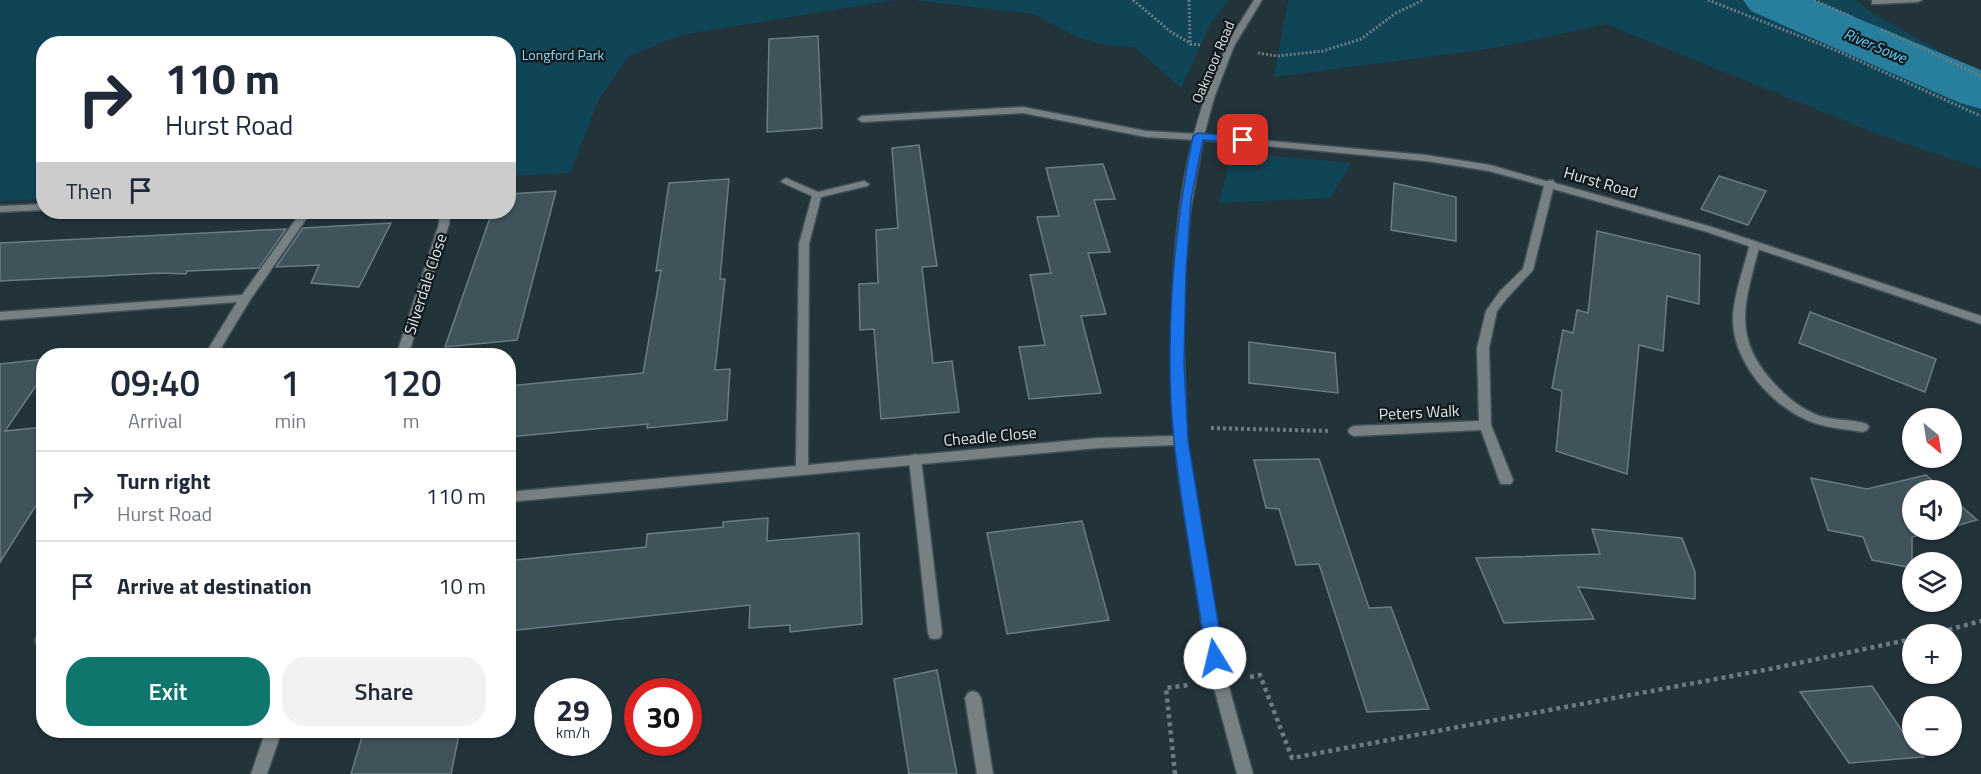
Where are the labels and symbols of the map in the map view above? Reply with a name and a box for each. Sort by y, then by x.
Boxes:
street label: Oakmoor Road [1186,17,1239,106]
water label: River Sowe [1840,22,1911,69]
park label: Longford Park [522,44,605,65]
pin [1217,114,1268,165]
street label: Hurst Road [1561,160,1641,204]
street label: Silverdale Close [397,230,453,338]
street label: Peters Walk [1378,398,1460,426]
north arrow [1902,408,1962,468]
street label: Cheadle Close [942,420,1038,452]
position arrow [1183,626,1247,690]
speed limit sign: 30 [624,678,702,756]

